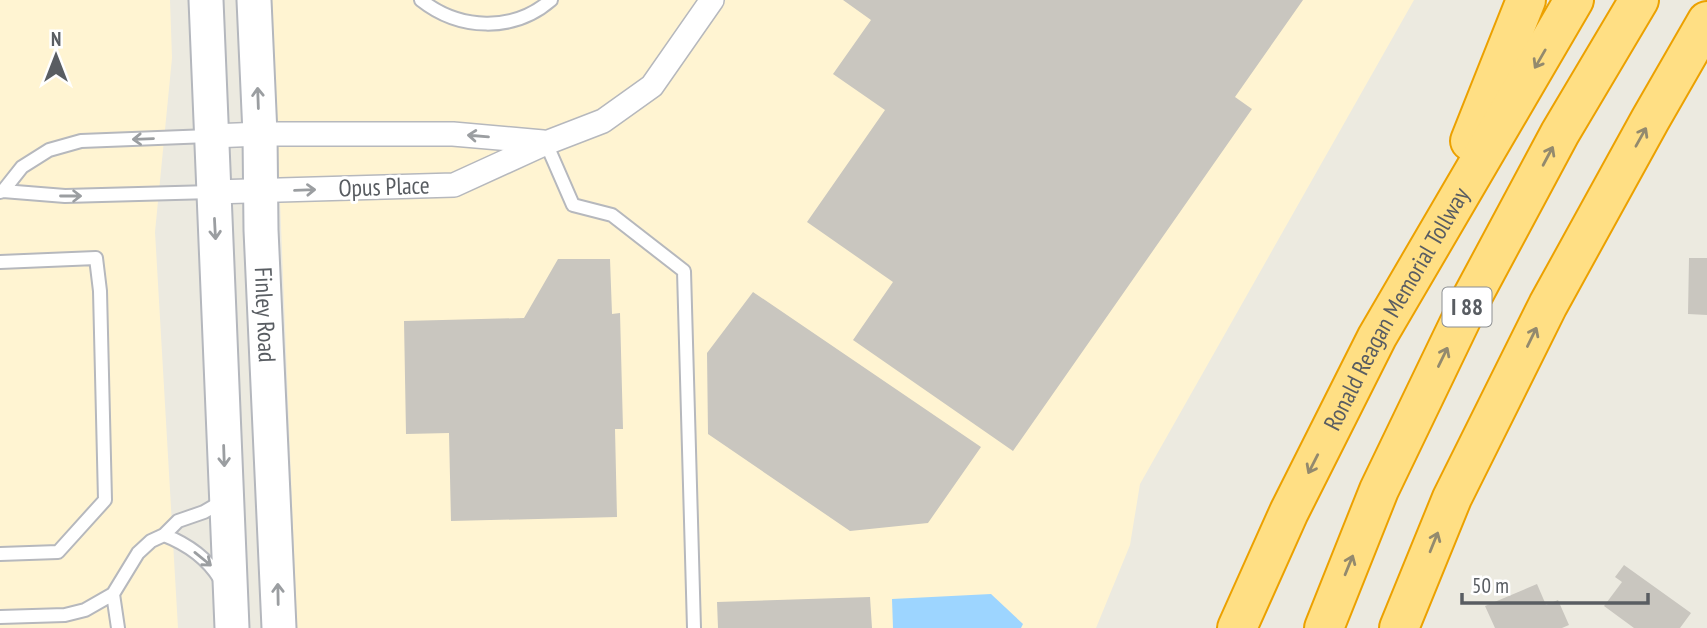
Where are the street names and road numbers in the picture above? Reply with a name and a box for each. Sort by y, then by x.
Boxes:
street label: Opus Place [338,169,430,204]
street label: Ronald Reagan Memorial Tollway [1317,182,1476,435]
street label: Finley Road [248,266,283,363]
road number: I 88 [1442,288,1492,326]

